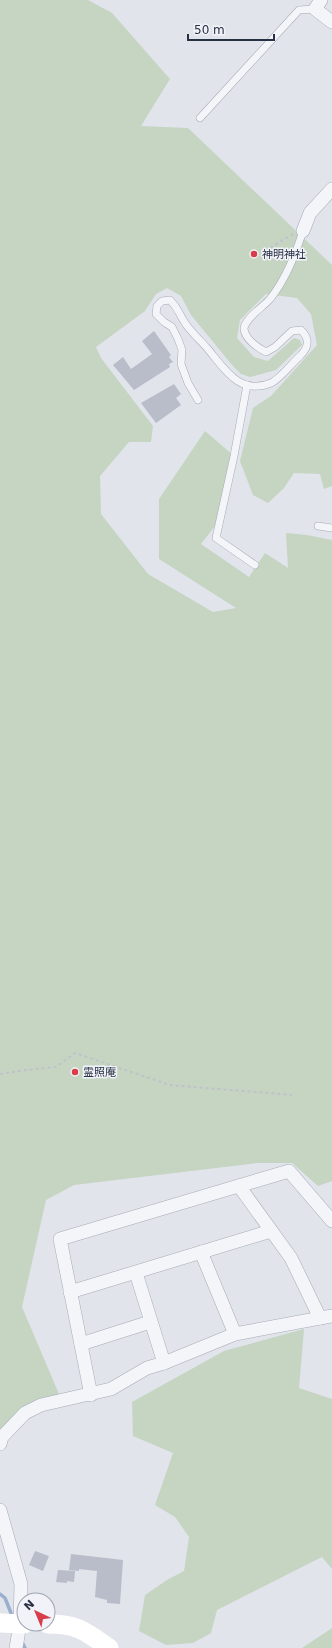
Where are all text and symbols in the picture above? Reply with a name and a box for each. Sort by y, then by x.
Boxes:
scale bar [188,16,274,42]
text: 50 m [194,23,225,37]
place label: 神明神社 [262,248,306,261]
marker: 神明神社 [249,249,259,259]
place label: 霊照庵 [83,1066,116,1079]
marker: 霊照庵 [70,1067,80,1077]
north arrow [16,1592,56,1632]
text: N [22,1597,37,1613]

